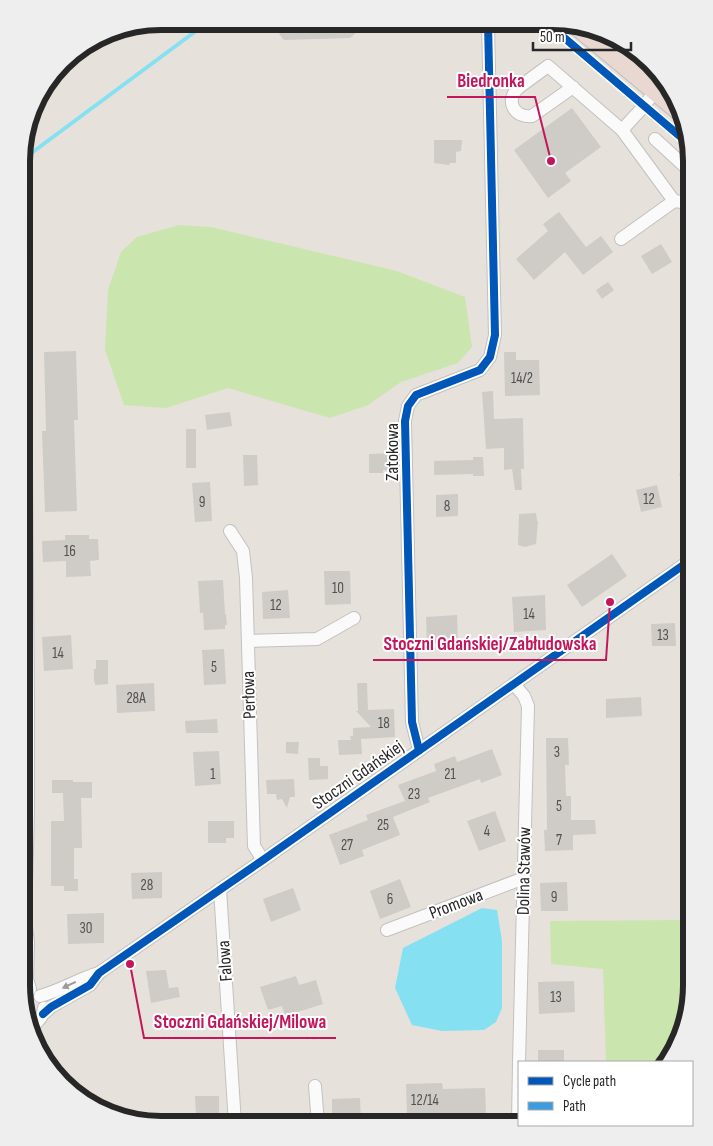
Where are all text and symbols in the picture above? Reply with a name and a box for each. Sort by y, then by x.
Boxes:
scale bar [533,20,630,52]
text: 50 m [540,28,565,47]
callout: Biedronka [447,63,535,97]
text: Biedronka [457,70,525,93]
house number: 14/2 [511,369,533,388]
street label: Zatokowa [382,423,403,481]
house number: 12 [643,490,655,509]
house number: 9 [199,493,205,512]
house number: 8 [444,497,450,516]
house number: 16 [64,542,76,561]
house number: 10 [332,579,344,598]
house number: 12 [270,596,282,615]
house number: 14 [523,605,535,624]
callout: Stoczni Gdańskiej/Zabłudowska [373,626,606,660]
house number: 13 [657,626,669,645]
text: Stoczni Gdańskiej/Zabłudowska [383,633,597,656]
house number: 14 [52,644,64,663]
house number: 5 [211,658,217,677]
street label: Perłowa [238,671,260,719]
house number: 28A [126,689,146,708]
house number: 18 [378,714,390,733]
street label: Stoczni Gdańskiej [308,736,408,814]
house number: 3 [554,743,560,762]
house number: 1 [210,765,216,784]
house number: 21 [444,765,456,784]
house number: 23 [408,785,420,804]
house number: 5 [556,797,562,816]
house number: 25 [377,816,389,835]
house number: 4 [484,822,490,841]
street label: Dolina Stawów [513,827,535,915]
house number: 7 [556,831,562,850]
house number: 27 [341,836,353,855]
house number: 28 [141,876,153,895]
street label: Promowa [426,884,486,924]
house number: 9 [551,888,557,907]
house number: 6 [387,890,393,909]
house number: 30 [80,919,92,938]
street label: Falowa [213,940,237,982]
one-way arrow [62,981,76,989]
house number: 13 [550,988,562,1007]
callout: Stoczni Gdańskiej/Milowa [144,1004,336,1038]
text: Stoczni Gdańskiej/Milowa [154,1011,326,1034]
legend [518,1061,693,1126]
text: Cycle path [563,1072,616,1091]
house number: 12/14 [411,1091,439,1110]
text: Path [563,1097,586,1116]

